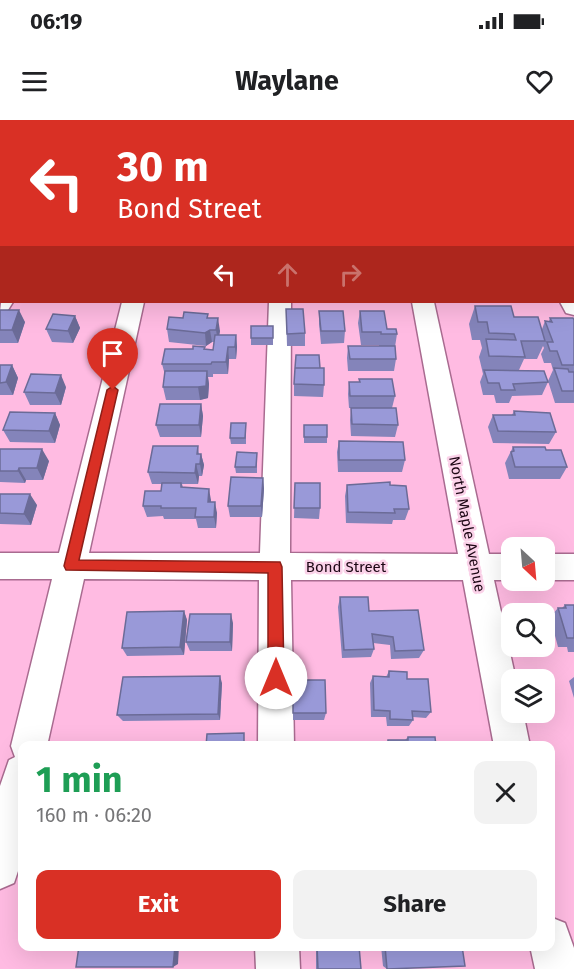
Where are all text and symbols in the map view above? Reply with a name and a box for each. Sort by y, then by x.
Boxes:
text: 06:19 [30,8,82,35]
icon: menu [18,65,51,98]
text: Waylane [235,65,339,97]
icon: heart [523,65,556,98]
text: 30 m [117,142,209,192]
icon: left [18,144,96,222]
text: Bond Street [117,193,262,225]
icon: left [208,258,241,291]
icon: ahead [271,258,304,291]
icon: right [334,258,367,291]
pin [87,328,138,390]
icon: arrive [96,337,129,370]
street label: North Maple Avenue [445,455,489,593]
north arrow [501,537,555,591]
map controls [501,537,555,723]
street label: Bond Street [306,558,387,576]
button: search [501,603,555,657]
position arrow [244,646,308,710]
button: layers [501,669,555,723]
text: 1 min [36,758,123,802]
button: close [474,761,537,824]
text: 160 m · 06:20 [36,803,152,827]
button: Exit [36,870,281,939]
button: Share [293,870,537,939]

